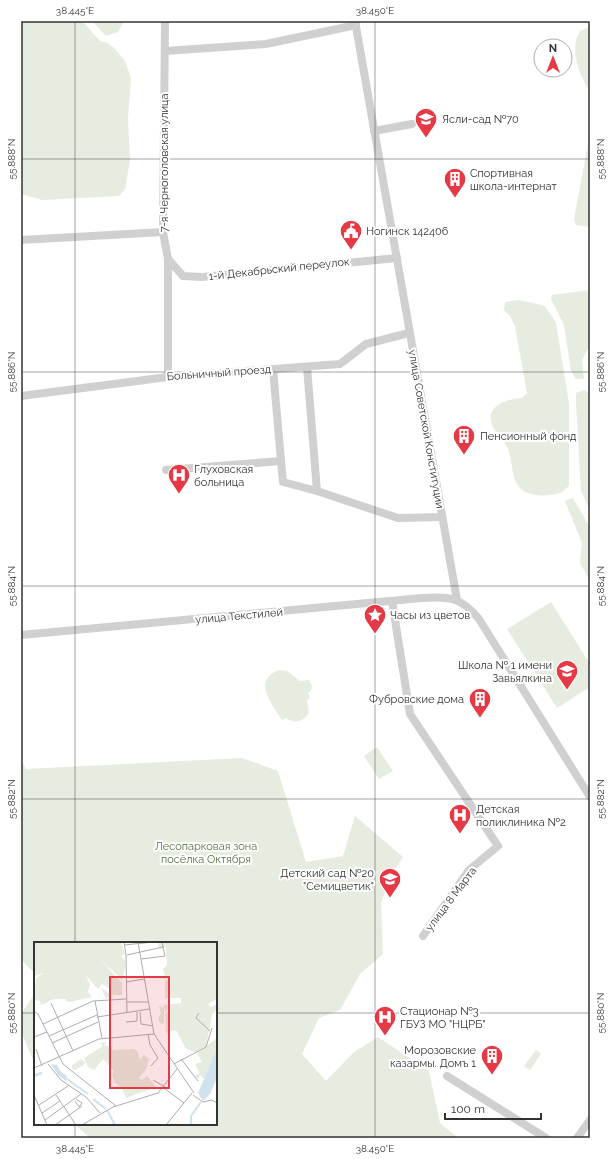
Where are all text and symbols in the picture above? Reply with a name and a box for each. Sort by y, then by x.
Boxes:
text: 38.445°E [56,5,94,16]
text: 38.450°E [356,5,394,16]
north arrow [533,38,573,78]
text: N [549,42,557,55]
street label: 7-я Черноголовская улица [158,94,171,232]
school or university icon: Ясли-сад №70 [413,106,439,139]
place label: Ясли-сад №70 [442,113,519,126]
text: 55.888°N [6,139,17,179]
text: 55.888°N [595,139,606,179]
building icon: Спортивная школа-интернат [442,166,468,199]
place label: Спортивная школа-интернат [470,167,557,193]
public building icon: Ногинск 142406 [338,218,364,251]
place label: Ногинск 142406 [366,225,449,238]
street label: 1-й Декабрьский переулок [208,255,350,283]
street label: улица Советской Конституции [406,349,446,509]
text: 55.886°N [6,351,17,393]
text: 55.886°N [595,351,606,393]
street label: Больничный проезд [166,363,272,383]
building icon: Пенсионный фонд [451,423,477,456]
place label: Пенсионный фонд [480,430,577,443]
hospital icon: Глуховская больница [166,462,192,495]
place label: Глуховская больница [194,463,253,489]
text: 55.884°N [6,566,17,606]
text: 55.884°N [595,566,606,606]
place icon: Часы из цветов [362,602,388,635]
street label: улица Текстилей [195,606,283,626]
place label: Часы из цветов [390,609,470,622]
school or university icon: Школа № 1 имени Завьялкина [554,658,580,691]
place label: Школа № 1 имени Завьялкина [458,659,552,685]
building icon: Фубровские дома [467,686,493,719]
place label: Фубровские дома [369,693,464,706]
text: 55.882°N [6,779,17,819]
text: 55.882°N [595,779,606,819]
hospital icon: Детская поликлиника №2 [447,802,473,835]
place label: Детская поликлиника №2 [476,803,566,829]
park label: Лесопарковая зона посёлка Октября [155,840,257,866]
street label: улица 8 Марта [423,864,479,934]
school or university icon: Детский сад №20 "Семицветик" [377,866,403,899]
place label: Детский сад №20 "Семицветик" [280,867,374,893]
inset map [34,942,217,1125]
text: 55.880°N [6,993,17,1033]
text: 55.880°N [595,993,606,1033]
hospital icon: Стационар №3 ГБУЗ МО "НЦРБ" [372,1004,398,1037]
place label: Стационар №3 ГБУЗ МО "НЦРБ" [400,1005,486,1031]
building icon: Морозовские казармы. Домъ 1 [479,1043,505,1076]
place label: Морозовские казармы. Домъ 1 [390,1044,477,1070]
scale bar [445,1095,541,1121]
text: 100 m [451,1102,485,1116]
text: 38.445°E [56,1143,94,1154]
text: 38.450°E [356,1143,394,1154]

